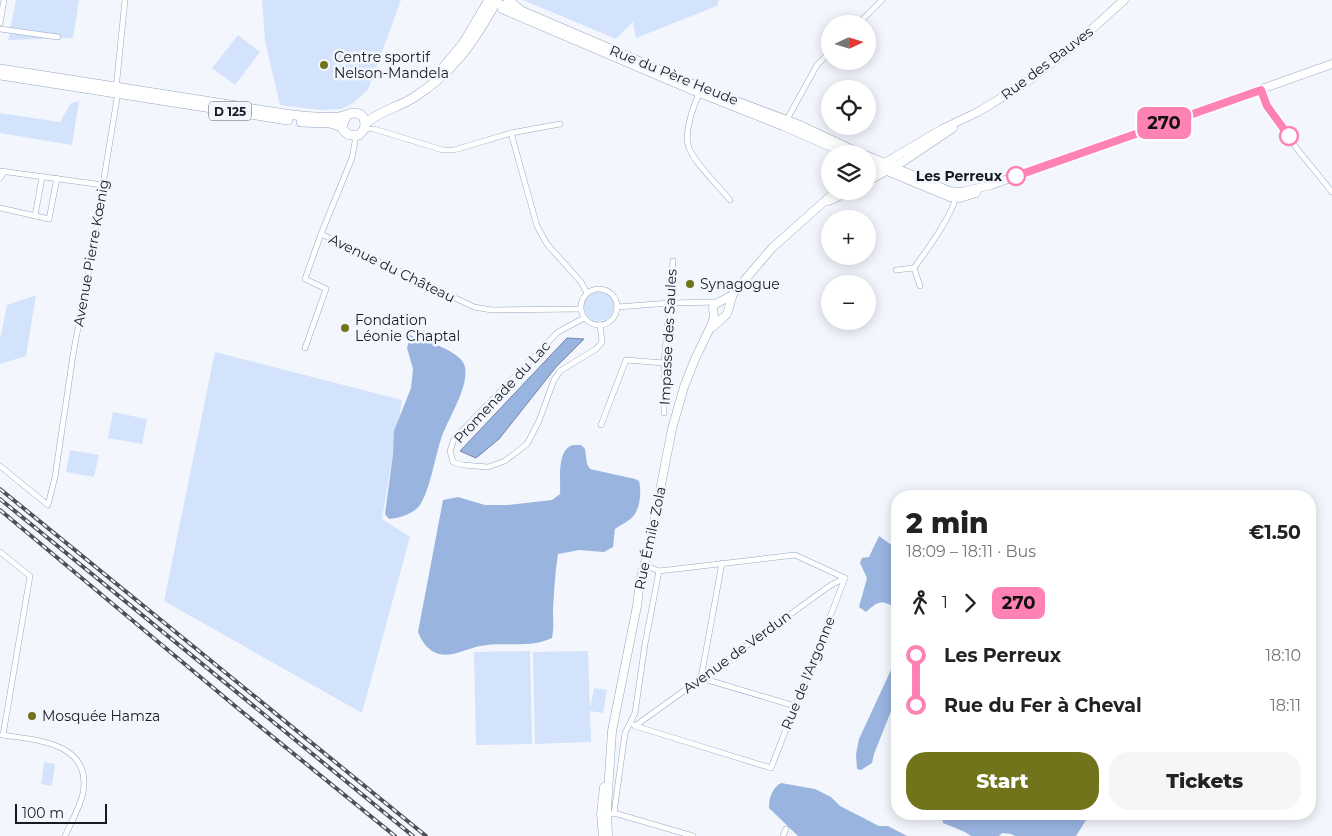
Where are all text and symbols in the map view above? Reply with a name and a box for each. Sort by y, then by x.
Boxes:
north arrow [821,15,876,70]
map controls [821,15,876,330]
street label: Rue des Bauves [997,22,1097,104]
street label: Rue du Père Heude [607,41,741,109]
place label: Centre sportif Nelson-Mandela [334,48,449,82]
marker: Centre sportif Nelson-Mandela [318,59,330,71]
button: locate [821,80,876,135]
road number: D 125 [209,102,251,120]
line badge: 270 [1135,107,1193,139]
text: 270 [1147,112,1181,134]
unlabelled marker [1279,126,1299,146]
button: layers [821,145,876,200]
marker: Les Perreux [1006,166,1026,186]
place label: Les Perreux [916,167,1003,185]
street label: Avenue Pierre Kœnig [69,178,113,328]
button: + [821,210,876,265]
street label: Avenue du Château [326,230,458,306]
street label: Impasse des Saules [655,268,681,406]
place label: Synagogue [700,275,780,293]
button: − [821,275,876,330]
marker: Synagogue [684,278,696,290]
place label: Fondation Léonie Chaptal [355,311,460,345]
marker: Fondation Léonie Chaptal [339,322,351,334]
street label: Promenade du Lac [450,337,554,447]
street label: Rue Émile Zola [630,485,670,591]
text: 2 min [906,506,988,540]
text: €1.50 [1249,521,1301,544]
text: 18:09 – 18:11 · Bus [906,542,1036,561]
icon: walk [906,589,934,617]
icon: forward [956,589,984,617]
text: 270 [1002,592,1035,614]
text: 1 [942,593,948,612]
street label: Avenue de Verdun [679,607,795,697]
street label: Rue de l'Argonne [777,614,839,732]
text: Les Perreux [944,644,1061,667]
text: 18:10 [1265,646,1301,665]
text: Rue du Fer à Cheval [944,694,1142,717]
text: 18:11 [1270,696,1301,715]
place label: Mosquée Hamza [42,707,160,725]
marker: Mosquée Hamza [26,710,38,722]
button: Start [906,752,1099,810]
button: Tickets [1109,752,1301,810]
scale bar [15,801,108,824]
text: 100 m [22,804,64,822]

